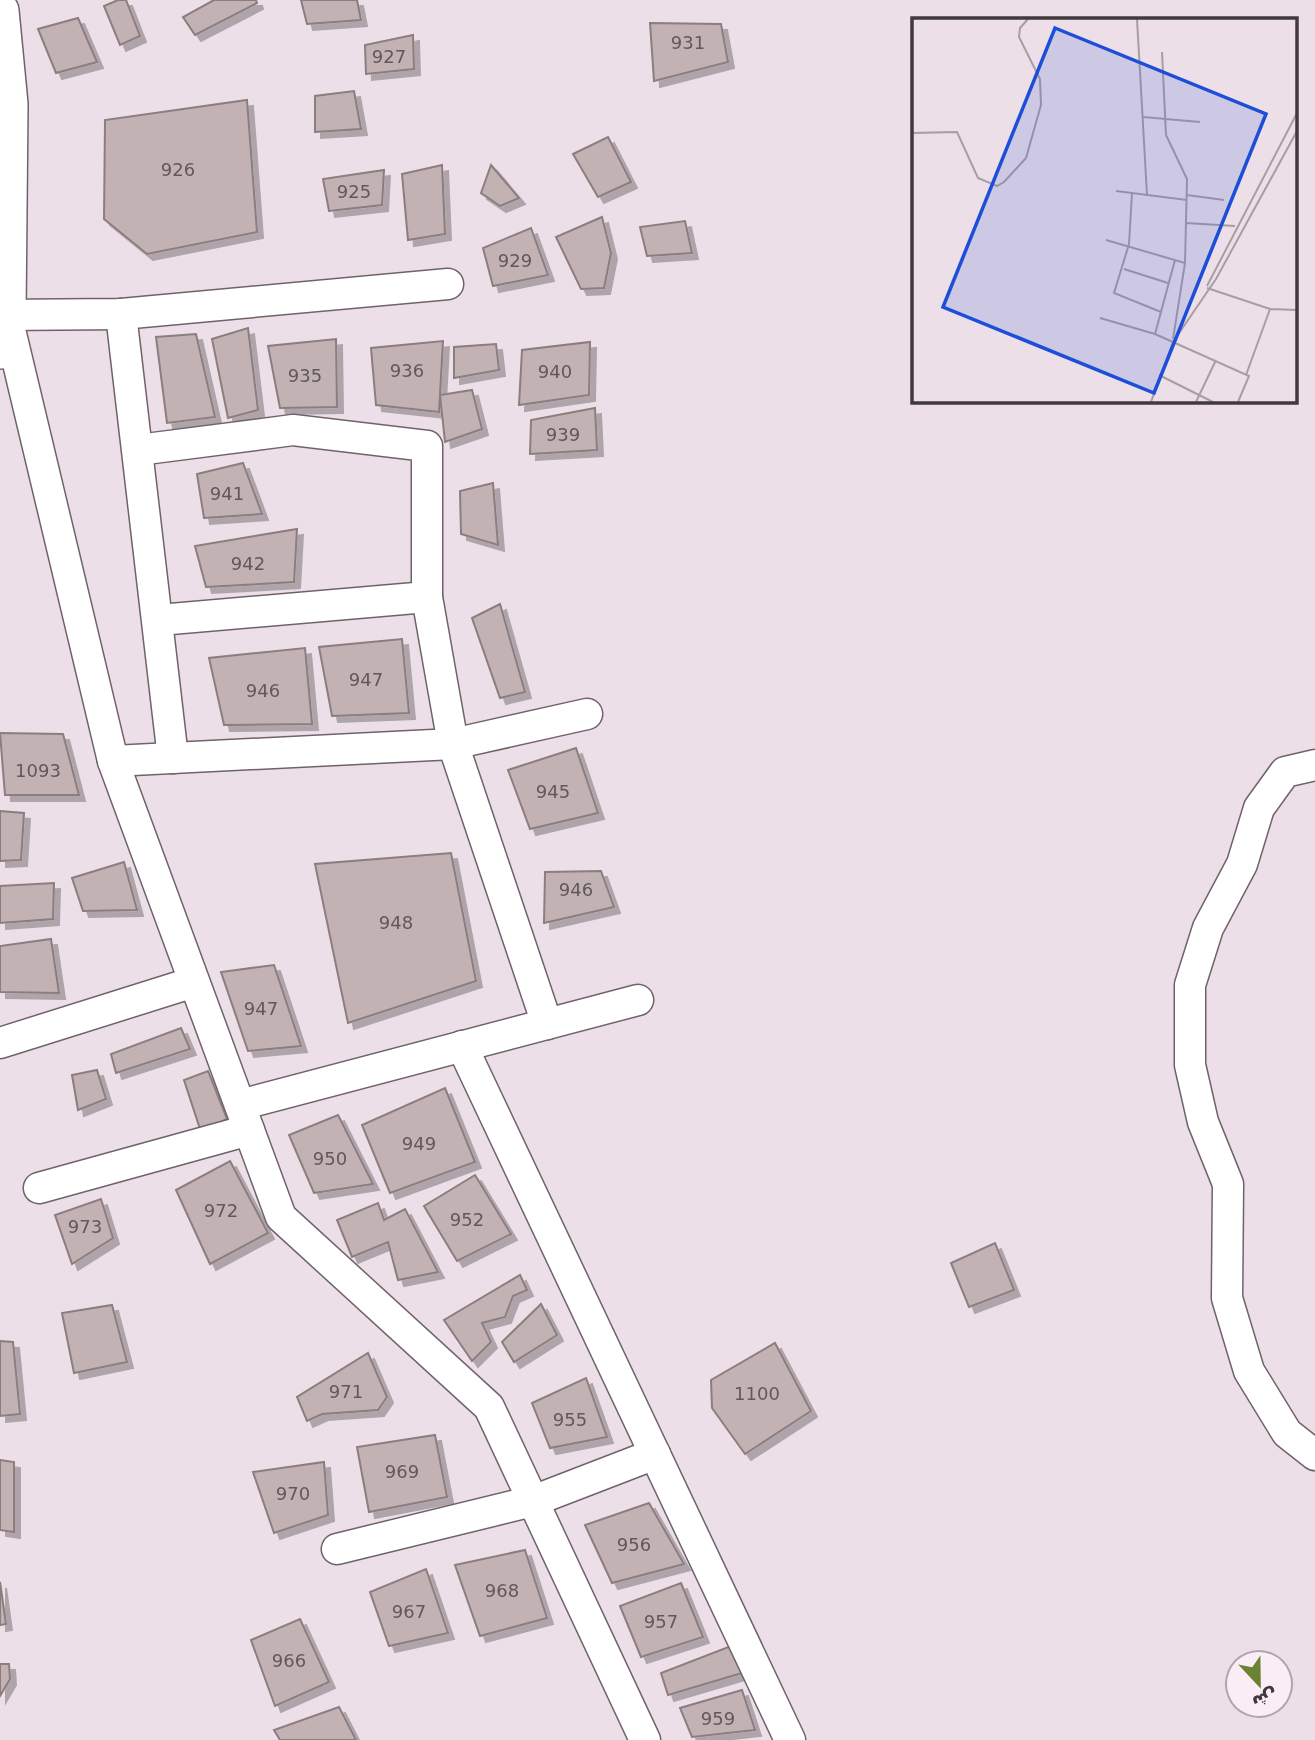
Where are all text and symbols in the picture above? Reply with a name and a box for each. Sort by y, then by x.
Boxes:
inset map [912,18,1298,402]
house number: 931 [671,32,705,53]
house number: 927 [372,46,406,67]
house number: 926 [161,159,195,180]
house number: 925 [337,181,371,202]
house number: 929 [498,250,532,271]
house number: 936 [390,360,424,381]
house number: 940 [538,361,572,382]
house number: 935 [288,365,322,386]
house number: 939 [546,424,580,445]
house number: 941 [210,483,244,504]
house number: 942 [231,553,265,574]
house number: 947 [349,669,383,690]
house number: 946 [246,680,280,701]
house number: 1093 [15,760,61,781]
house number: 945 [536,781,570,802]
house number: 946 [559,879,593,900]
house number: 948 [379,912,413,933]
house number: 947 [244,998,278,1019]
house number: 949 [402,1133,436,1154]
house number: 950 [313,1148,347,1169]
house number: 972 [204,1200,238,1221]
house number: 952 [450,1209,484,1230]
house number: 973 [68,1216,102,1237]
house number: 971 [329,1381,363,1402]
house number: 1100 [734,1383,780,1404]
house number: 955 [553,1409,587,1430]
house number: 969 [385,1461,419,1482]
house number: 970 [276,1483,310,1504]
house number: 956 [617,1534,651,1555]
house number: 968 [485,1580,519,1601]
house number: 967 [392,1601,426,1622]
house number: 957 [644,1611,678,1632]
north arrow [1224,1649,1294,1719]
house number: 966 [272,1650,306,1671]
text: ش [1249,1684,1282,1715]
house number: 959 [701,1708,735,1729]

